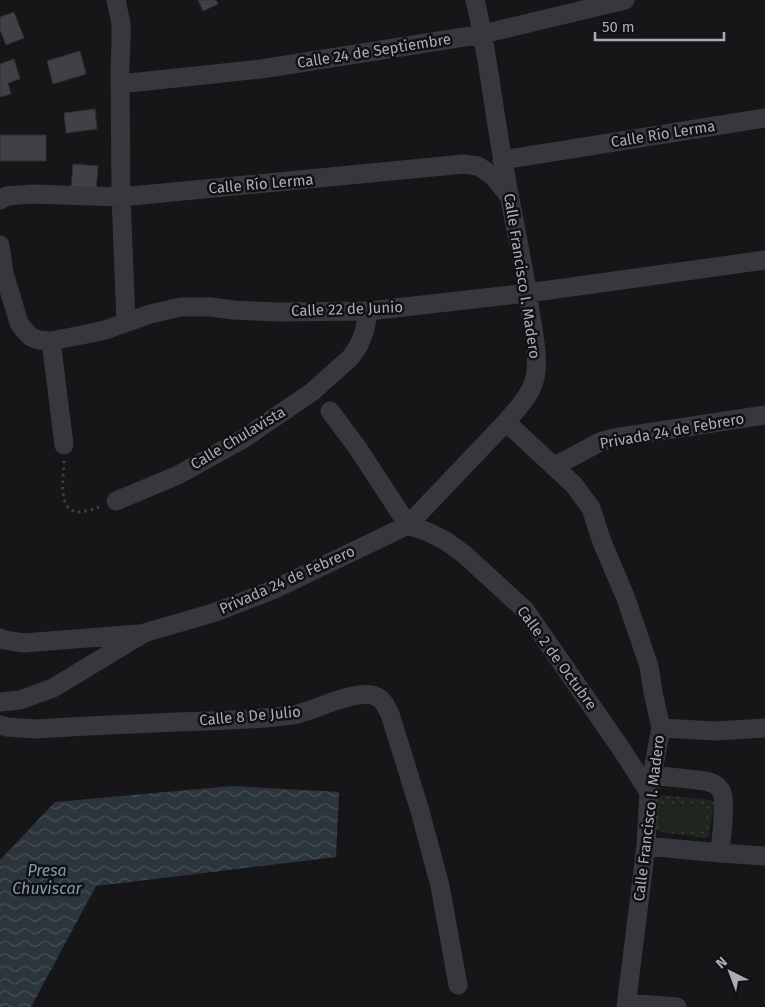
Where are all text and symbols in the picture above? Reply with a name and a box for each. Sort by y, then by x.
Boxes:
scale bar [595,10,724,42]
text: 50 m [602,18,635,36]
street label: Calle 24 de Septiembre [296,30,452,72]
street label: Calle Río Lerma [610,117,716,151]
street label: Calle Río Lerma [208,170,314,198]
street label: Calle Francisco I. Madero [500,192,544,360]
street label: Calle 22 de Junio [291,298,403,320]
street label: Calle Chulavista [187,403,289,473]
street label: Privada 24 de Febrero [598,409,746,453]
street label: Privada 24 de Febrero [216,542,358,618]
street label: Calle 2 de Octubre [513,603,601,713]
street label: Calle 8 De Julio [198,703,302,729]
street label: Calle Francisco I. Madero [630,734,668,902]
water label: Presa Chuviscar [12,861,83,898]
north arrow [705,947,755,997]
text: N [712,953,731,972]

